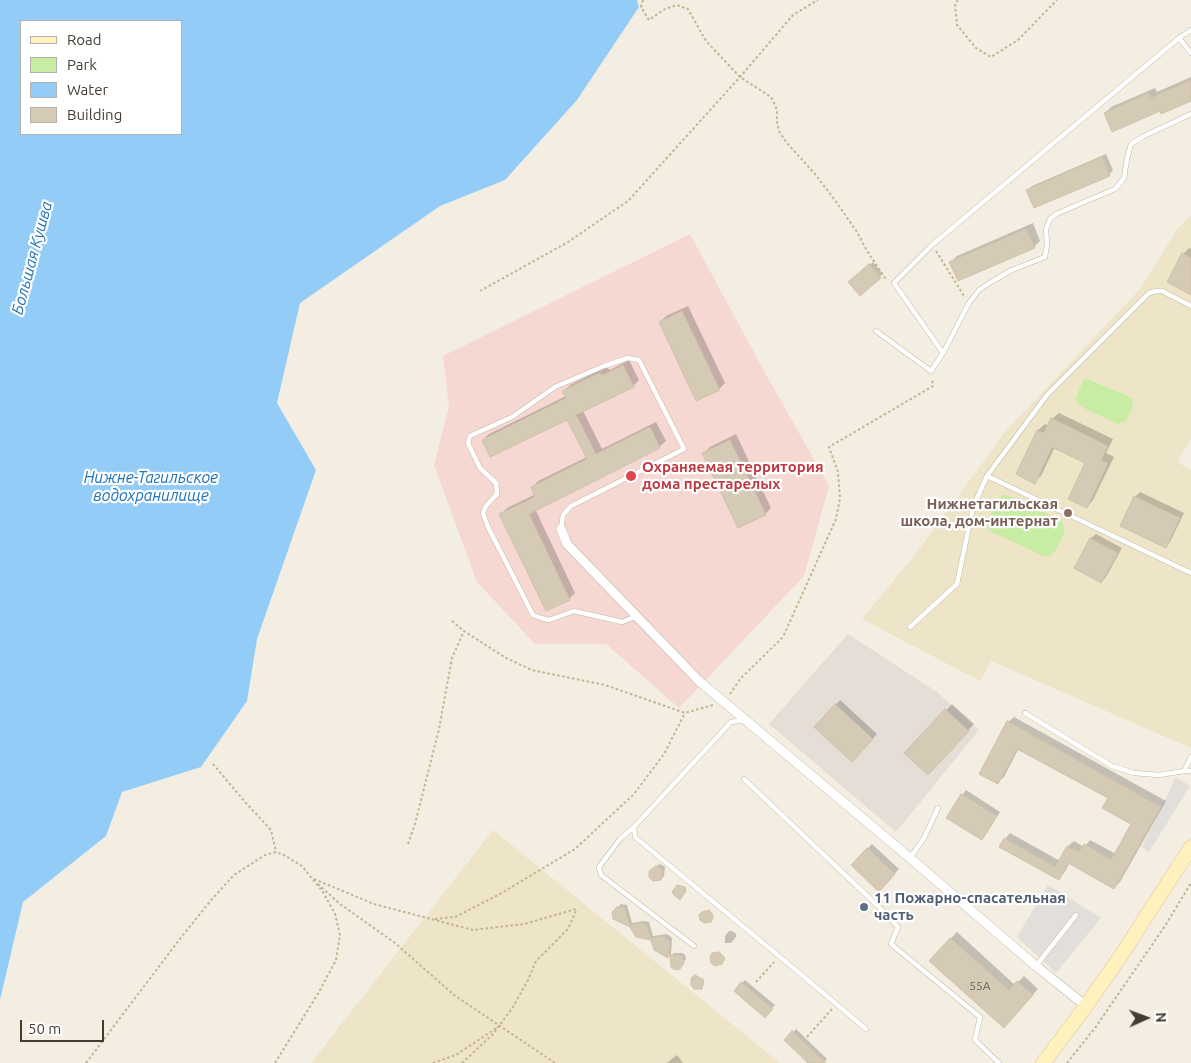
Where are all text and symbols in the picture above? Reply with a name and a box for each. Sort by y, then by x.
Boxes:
legend [20,20,182,135]
text: Road [67,31,102,48]
text: Park [67,56,97,73]
text: Water [67,81,108,98]
text: Building [67,106,122,123]
water label: Большая Кушва [8,199,56,317]
place label: Охраняемая территория дома престарелых [642,458,823,493]
water label: Нижне-Тагильское водохранилище [84,468,218,506]
marker: Охраняемая территория дома престарелых [624,469,638,483]
place label: Нижнетагильская школа, дом-интернат [901,495,1058,530]
marker: Нижнетагильская школа, дом-интернат [1062,507,1074,519]
place label: 11 Пожарно-спасательная часть [874,889,1066,924]
marker: 11 Пожарно-спасательная часть [858,901,870,913]
house number: 55A [969,979,991,993]
north arrow [1121,993,1171,1043]
scale bar [22,1010,106,1042]
text: N [1153,1012,1169,1023]
text: 50 m [28,1020,61,1037]

